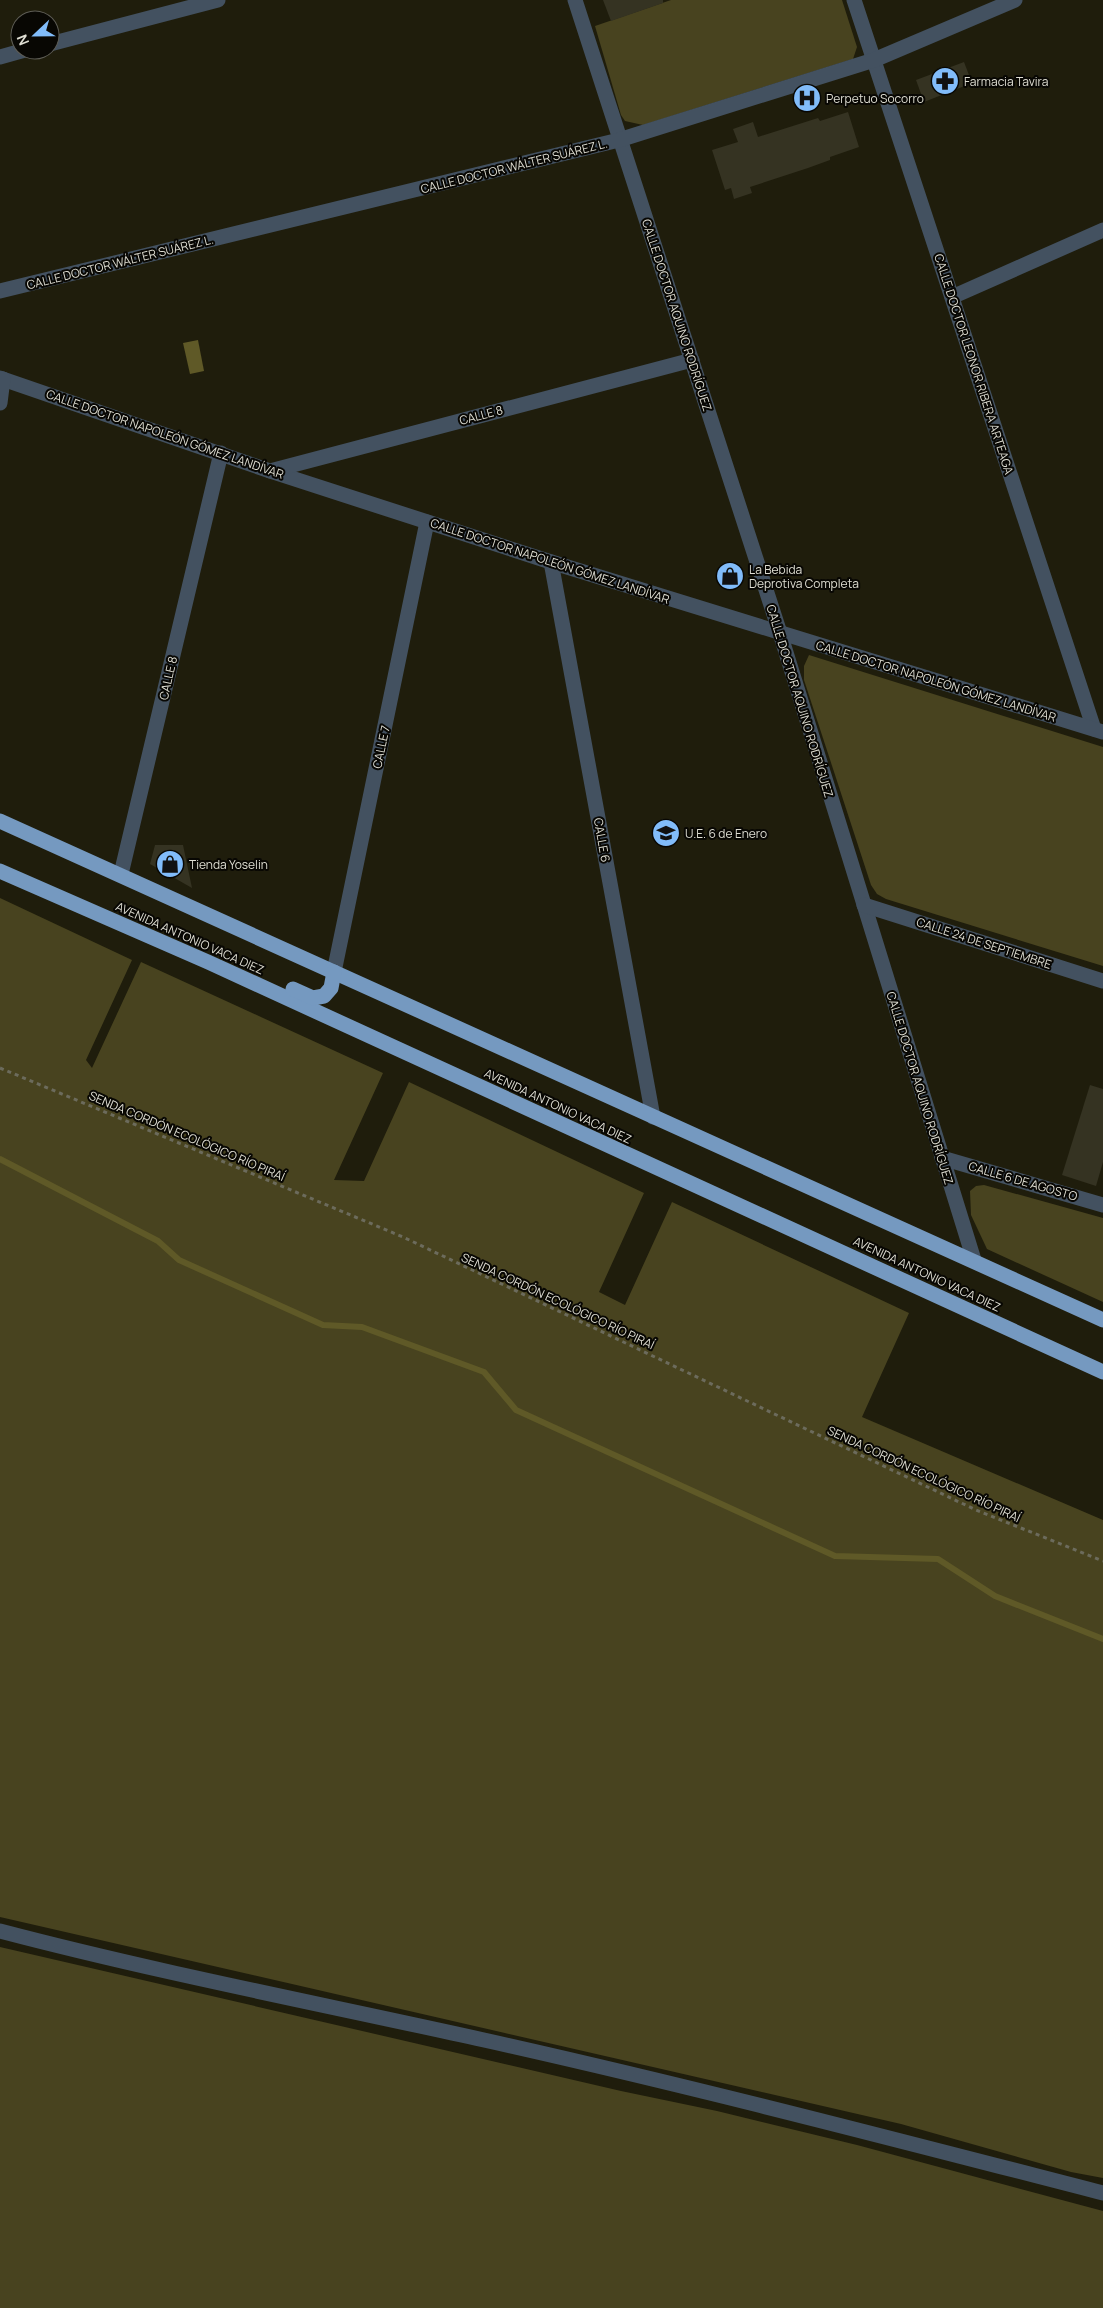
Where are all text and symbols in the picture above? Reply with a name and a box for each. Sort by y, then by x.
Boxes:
north arrow [10,10,60,60]
text: N [12,32,33,48]
pharmacy icon: Farmacia Tavira [930,66,960,96]
place label: Farmacia Tavira [964,73,1048,90]
hospital icon: Perpetuo Socorro [792,83,822,113]
place label: Perpetuo Socorro [826,90,924,107]
street label: CALLE DOCTOR WÁLTER SUÁREZ L. [419,135,609,197]
street label: CALLE DOCTOR AQUINO RODRÍGUEZ [638,217,716,413]
street label: CALLE DOCTOR WÁLTER SUÁREZ L. [25,231,215,293]
street label: CALLE DOCTOR LEONOR RIBERA ARTEAGA [930,251,1018,477]
street label: CALLE DOCTOR NAPOLEÓN GÓMEZ LANDÍVAR [44,385,287,483]
street label: CALLE 8 [457,401,505,429]
street label: CALLE DOCTOR NAPOLEÓN GÓMEZ LANDÍVAR [428,514,672,608]
shop icon: La Bebida Deprotiva Completa [715,561,745,591]
place label: La Bebida Deprotiva Completa [749,561,859,592]
street label: CALLE DOCTOR AQUINO RODRÍGUEZ [763,602,837,800]
street label: CALLE DOCTOR NAPOLEÓN GÓMEZ LANDÍVAR [814,636,1059,726]
street label: CALLE 8 [155,654,181,702]
street label: CALLE 7 [368,724,394,770]
street label: CALLE 6 [590,816,614,864]
school or university icon: U.E. 6 de Enero [651,818,681,848]
place label: U.E. 6 de Enero [685,825,767,842]
shop icon: Tienda Yoselin [155,849,185,879]
place label: Tienda Yoselin [189,856,268,873]
street label: AVENIDA ANTONIO VACA DIEZ [113,898,267,978]
street label: CALLE 24 DE SEPTIEMBRE [914,913,1054,973]
street label: CALLE DOCTOR AQUINO RODRÍGUEZ [883,989,957,1187]
street label: AVENIDA ANTONIO VACA DIEZ [482,1064,634,1148]
street label: SENDA CORDÓN ECOLÓGICO RÍO PIRAÍ [86,1087,288,1185]
street label: CALLE 6 DE AGOSTO [967,1157,1080,1205]
street label: AVENIDA ANTONIO VACA DIEZ [851,1232,1003,1316]
street label: SENDA CORDÓN ECOLÓGICO RÍO PIRAÍ [459,1249,657,1353]
street label: SENDA CORDÓN ECOLÓGICO RÍO PIRAÍ [825,1422,1023,1526]

